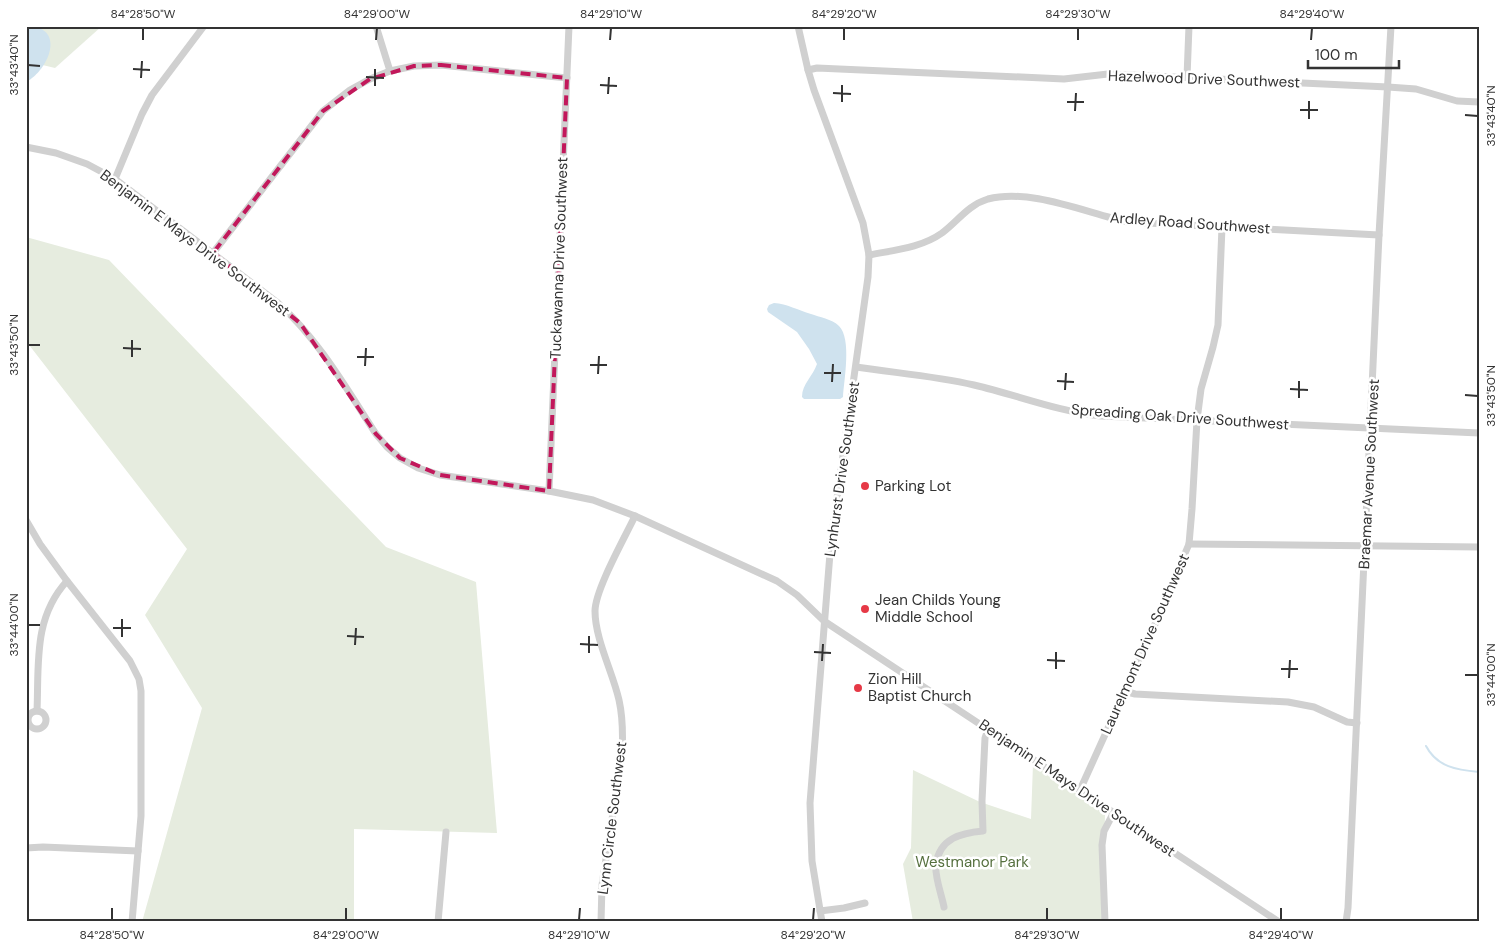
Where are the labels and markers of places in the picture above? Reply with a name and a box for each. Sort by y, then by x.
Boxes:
place label: Parking Lot [875,476,951,496]
marker: Parking Lot [859,480,871,492]
place label: Jean Childs Young Middle School [875,590,1001,627]
marker: Jean Childs Young Middle School [859,603,871,615]
place label: Zion Hill Baptist Church [868,669,971,706]
marker: Zion Hill Baptist Church [852,682,864,694]

